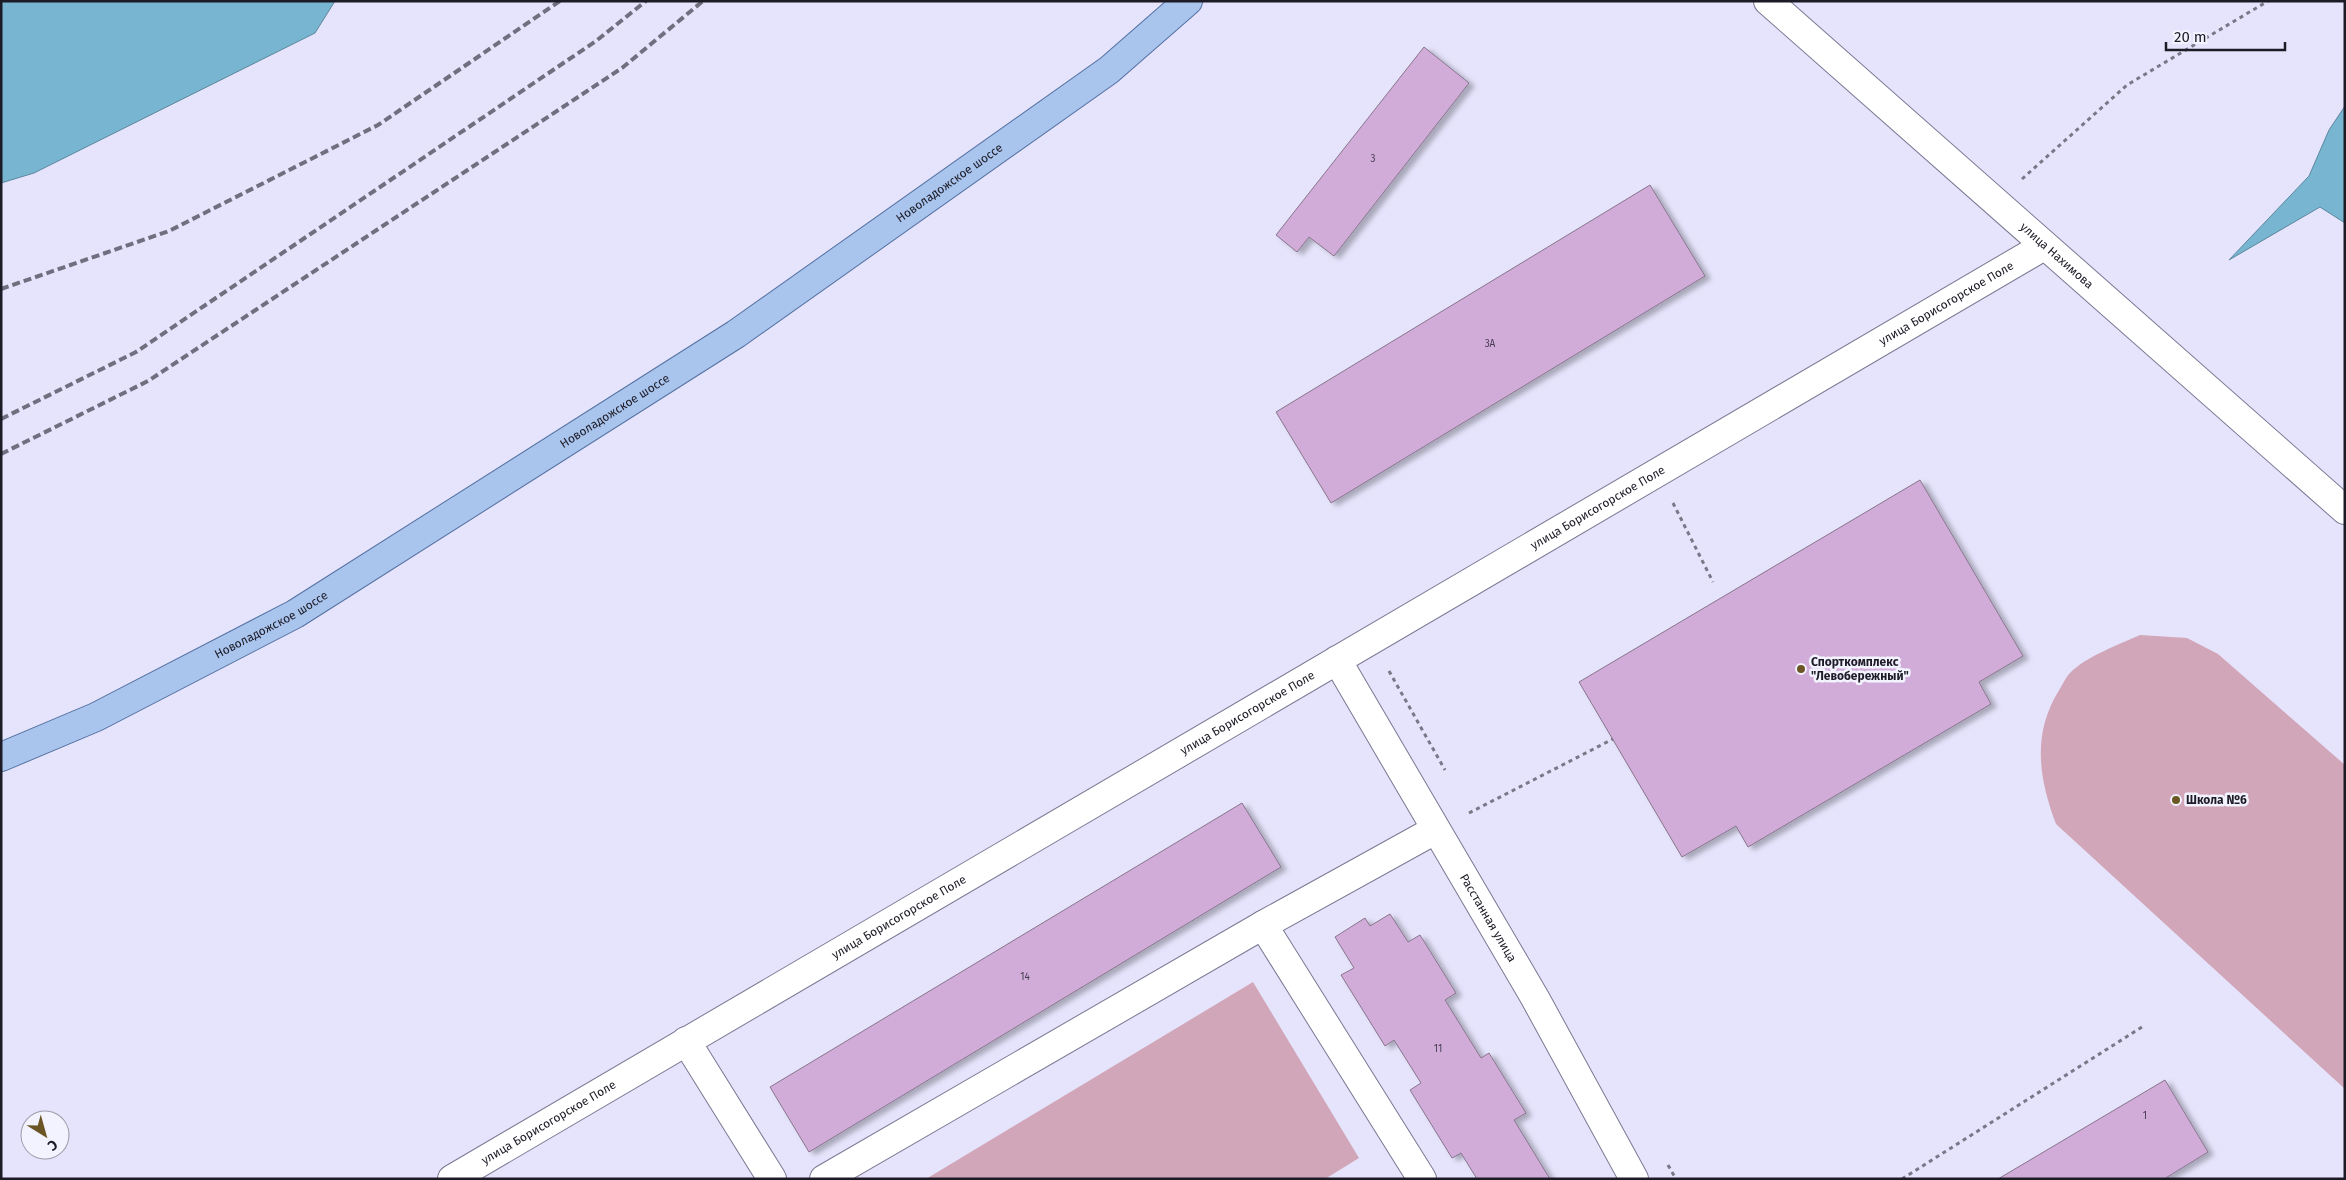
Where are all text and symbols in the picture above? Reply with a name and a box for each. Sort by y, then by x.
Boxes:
scale bar [2166,20,2285,52]
text: 20 m [2174,28,2207,46]
street label: Новоладожское шоссе [893,141,1005,225]
house number: 3 [1371,153,1376,165]
street label: улица Нахимова [2017,220,2096,292]
street label: улица Борисогорское Поле [1876,258,2016,348]
house number: 3А [1485,338,1496,350]
street label: Новоладожское шоссе [557,371,672,451]
street label: улица Борисогорское Поле [1528,463,1668,552]
street label: Новоладожское шоссе [212,588,330,661]
place label: Спорткомплекс "Левобережный" [1811,655,1909,683]
marker: Спорткомплекс "Левобережный" [1795,663,1807,675]
street label: улица Борисогорское Поле [1178,668,1317,758]
place label: Школа №6 [2186,793,2247,807]
marker: Школа №6 [2170,794,2182,806]
street label: Расстанная улица [1457,871,1519,965]
street label: улица Борисогорское Поле [829,872,969,962]
house number: 14 [1020,971,1031,983]
house number: 11 [1434,1043,1442,1055]
street label: улица Борисогорское Поле [479,1078,618,1167]
north arrow [20,1110,70,1160]
house number: 1 [2143,1110,2147,1122]
text: С [44,1136,61,1154]

